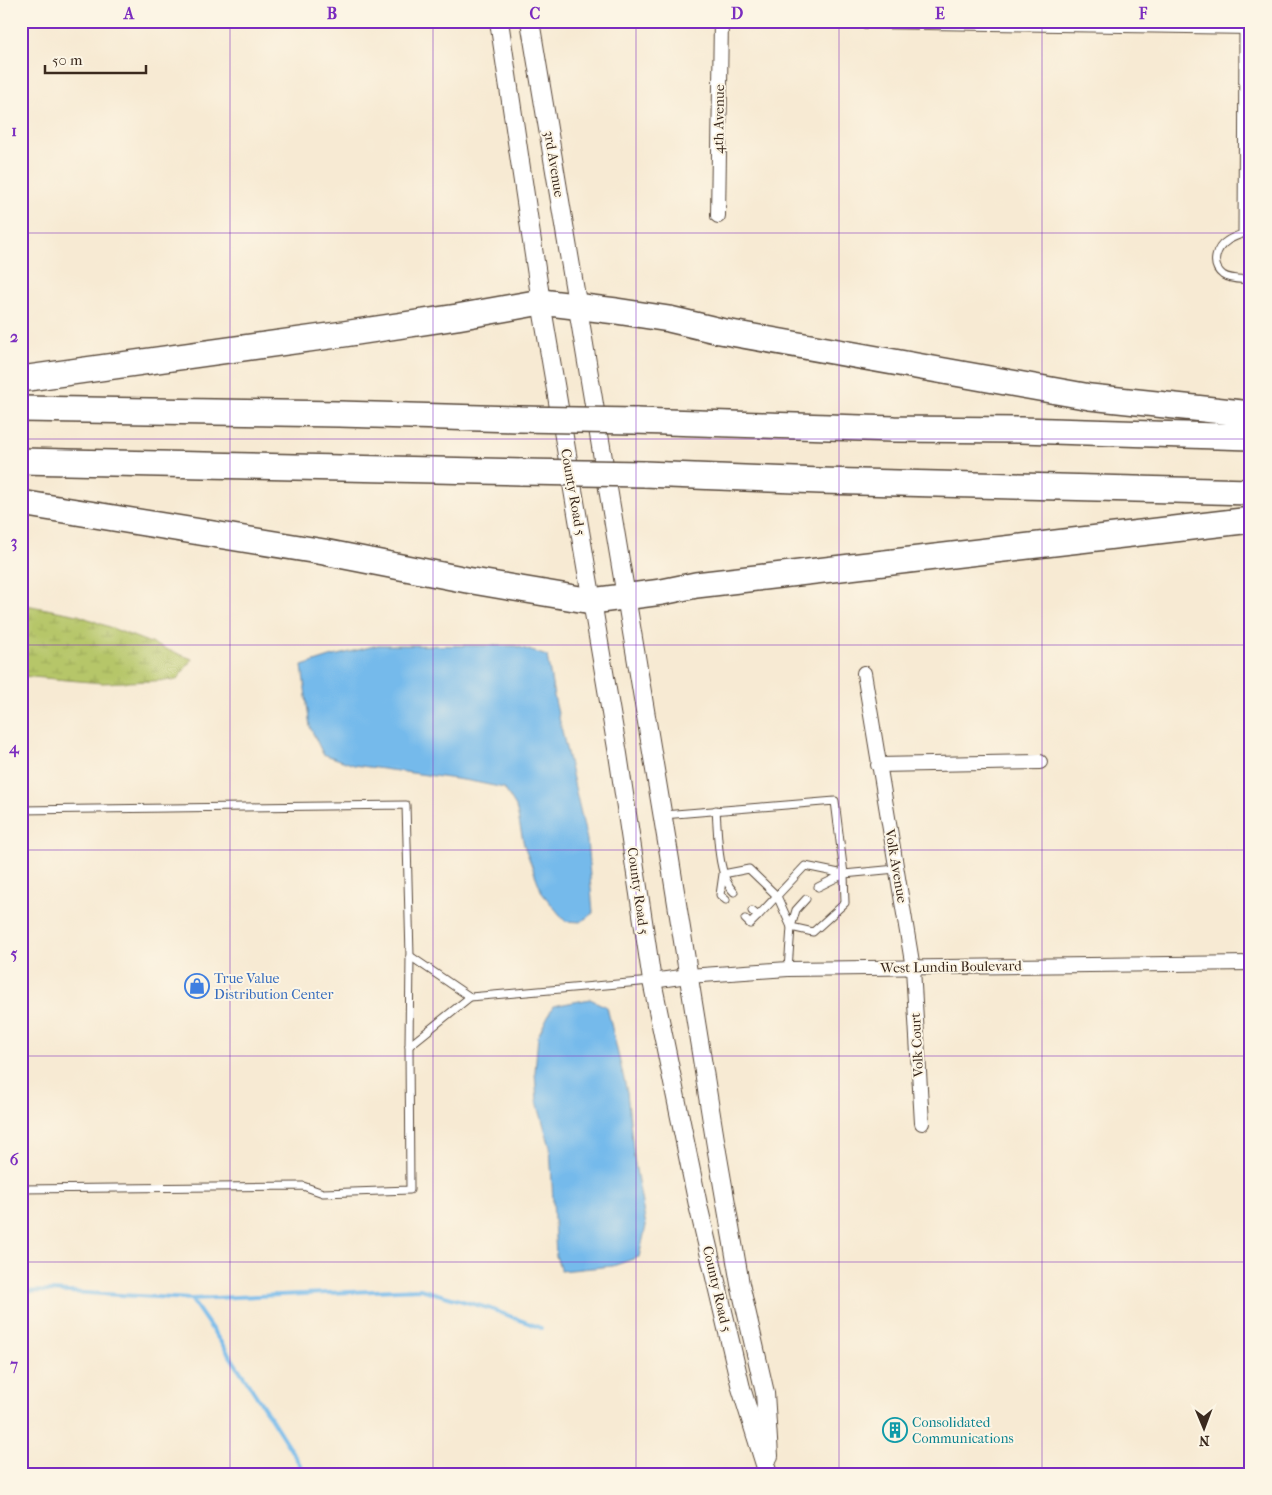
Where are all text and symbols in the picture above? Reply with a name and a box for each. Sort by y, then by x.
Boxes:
text: A [123,4,135,23]
text: B [327,4,337,23]
text: C [530,4,541,23]
text: D [731,4,743,23]
text: E [935,4,945,23]
text: F [1138,4,1148,23]
scale bar [45,42,146,74]
text: 50 m [52,51,83,69]
street label: 4th Avenue [710,84,728,154]
text: 1 [11,121,17,140]
street label: 3rd Avenue [540,129,568,199]
text: 2 [10,327,18,346]
street label: County Road 5 [557,447,589,537]
text: 3 [11,532,17,552]
text: 4 [8,738,20,758]
street label: Volk Avenue [881,827,911,904]
street label: County Road 5 [623,846,653,936]
text: 5 [11,944,18,963]
street label: West Lundin Boulevard [879,957,1022,977]
place label: True Value Distribution Center [214,970,334,1003]
shop icon: True Value Distribution Center [184,973,210,999]
street label: Volk Court [907,1012,927,1079]
text: 6 [10,1150,19,1169]
street label: County Road 5 [699,1244,735,1334]
text: 7 [9,1355,18,1374]
north arrow [1180,1402,1230,1452]
place label: Consolidated Communications [912,1414,1014,1447]
building icon: Consolidated Communications [882,1417,908,1443]
text: N [1198,1432,1210,1449]

